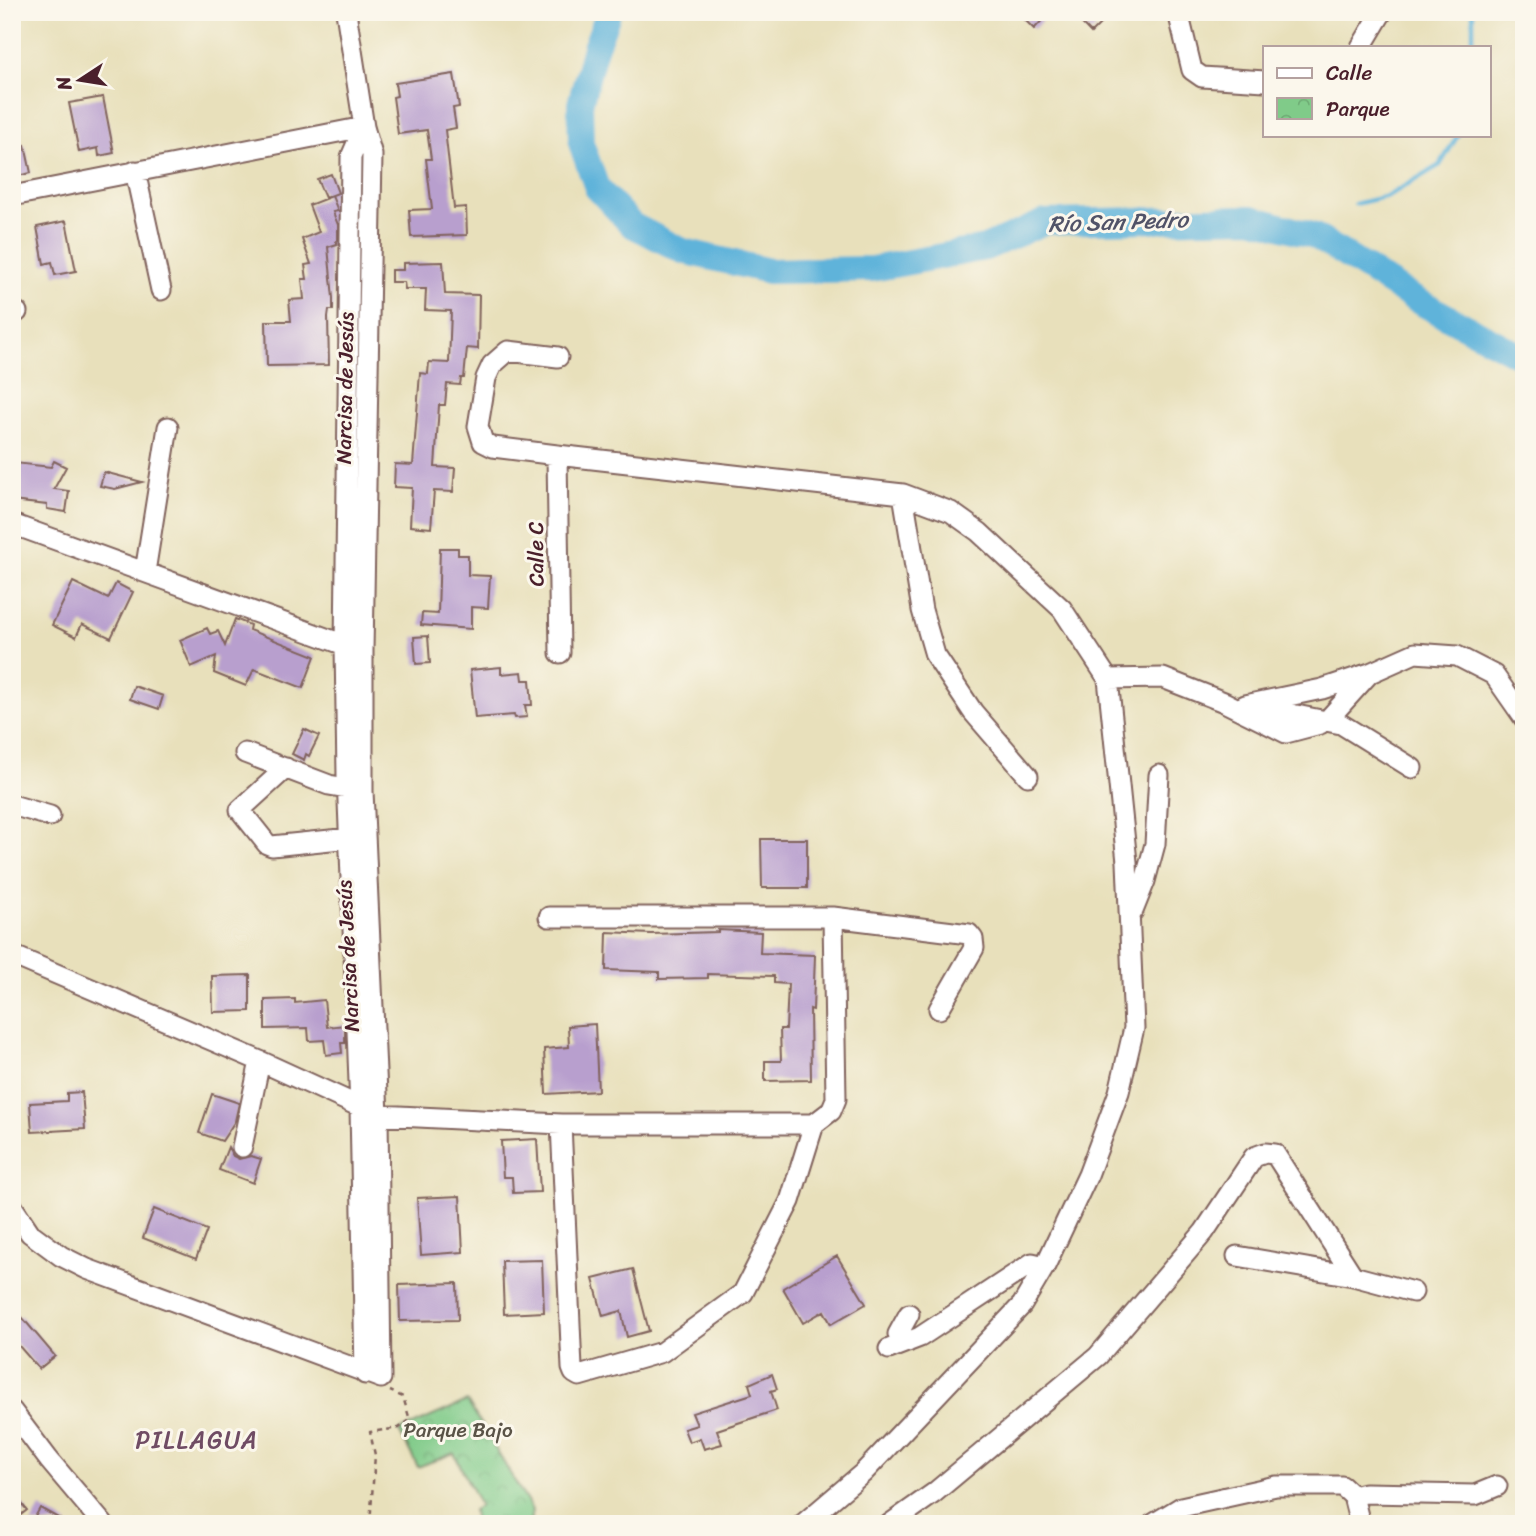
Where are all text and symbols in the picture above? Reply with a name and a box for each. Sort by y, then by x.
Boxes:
north arrow [46,46,116,116]
legend [1263,46,1490,136]
text: Calle [1326,54,1373,92]
text: N [46,73,82,94]
text: Parque [1326,90,1390,128]
water label: Río San Pedro [1047,199,1191,245]
street label: Narcisa de Jesús [325,311,365,464]
street label: Calle C [516,521,556,587]
street label: Narcisa de Jesús [325,879,371,1033]
park label: Parque Bajo [403,1411,513,1449]
district label: PILLAGUA [135,1419,259,1461]

